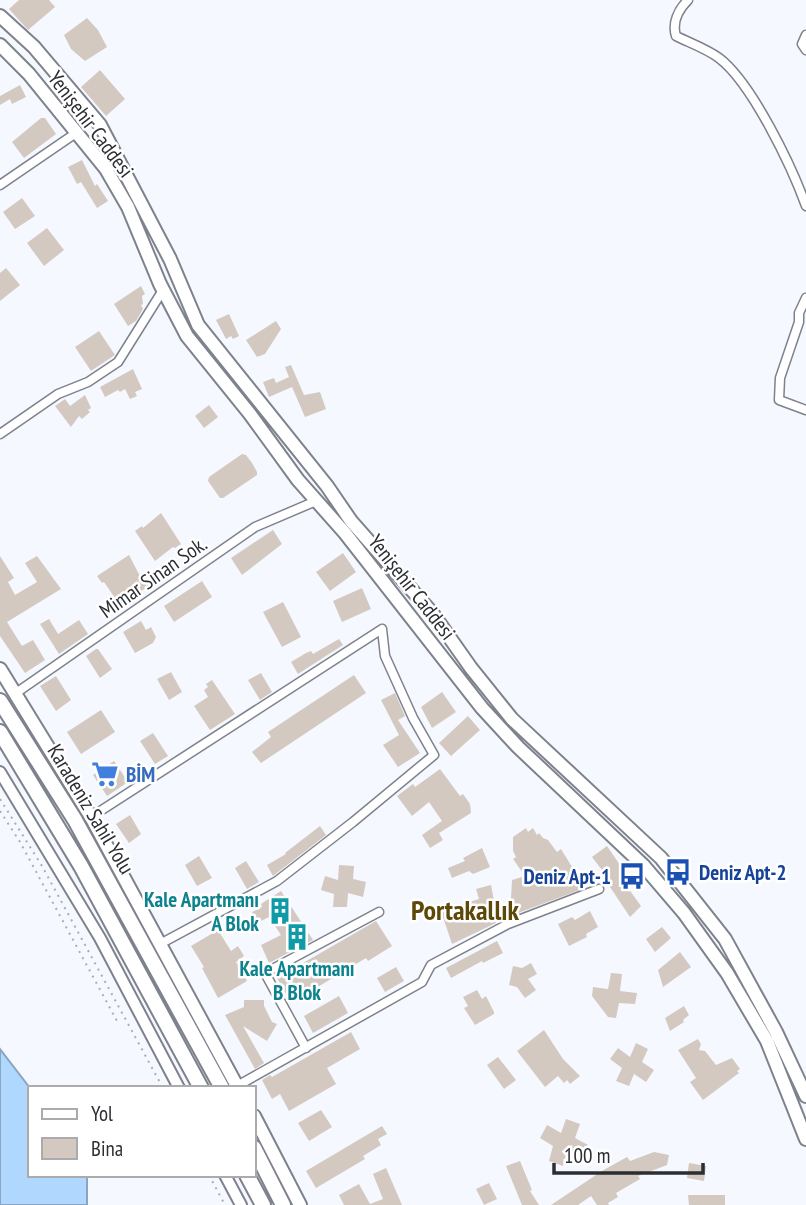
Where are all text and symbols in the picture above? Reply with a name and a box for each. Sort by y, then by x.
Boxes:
street label: Yenişehir Caddesi [42,65,140,183]
street label: Yenişehir Caddesi [362,529,462,645]
street label: Mimar Sinan Sok. [94,530,212,624]
street label: Karadeniz Sahil Yolu [42,739,140,879]
supermarket icon: BİM [90,759,120,789]
place label: BİM [126,761,155,788]
bus stop icon: Deniz Apt-2 [663,857,693,887]
place label: Deniz Apt-2 [699,859,787,886]
bus stop icon: Deniz Apt-1 [617,861,647,891]
place label: Deniz Apt-1 [523,863,611,890]
place label: Kale Apartmanı A Blok [144,886,259,937]
district label: Portakallık [411,891,520,928]
building icon: Kale Apartmanı A Blok [265,896,295,926]
building icon: Kale Apartmanı B Blok [282,922,312,952]
place label: Kale Apartmanı B Blok [239,955,355,1006]
legend [28,1086,256,1177]
text: Yol [91,1100,113,1127]
scale bar [554,1132,703,1176]
text: Bina [91,1135,123,1162]
text: 100 m [564,1142,610,1169]

